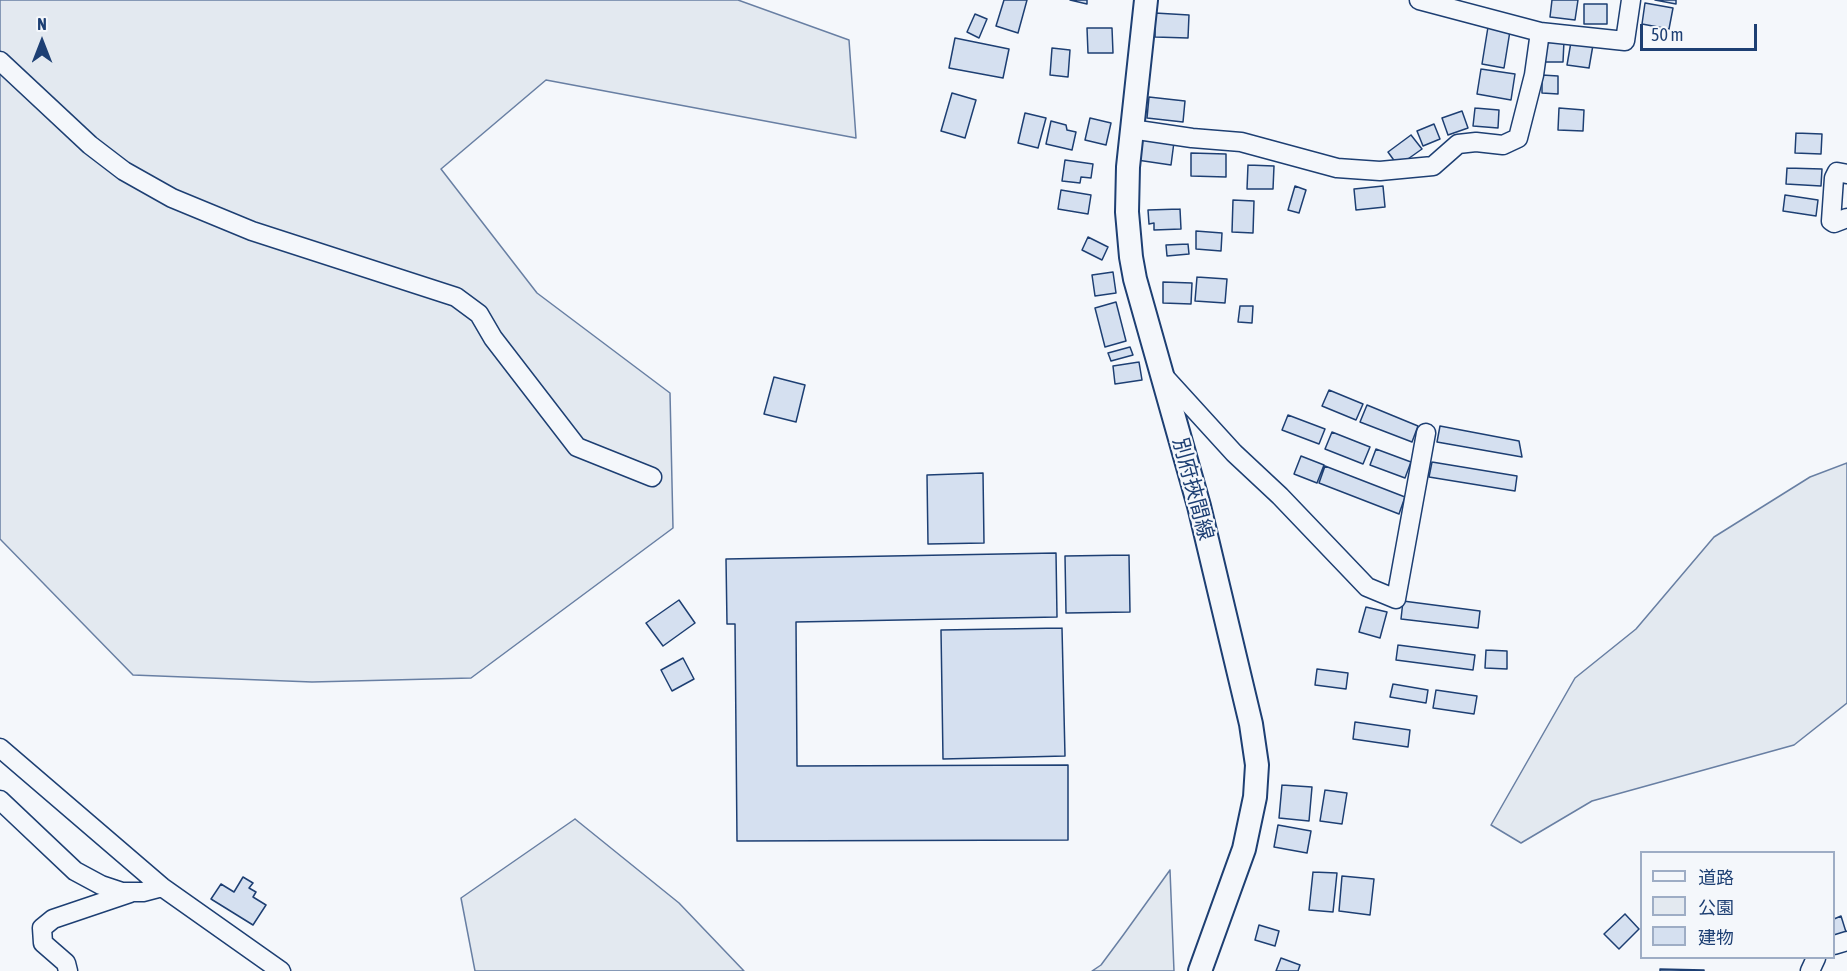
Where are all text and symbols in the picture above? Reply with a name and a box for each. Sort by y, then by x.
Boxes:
north arrow [12,12,72,72]
scale bar [1643,12,1760,50]
text: N [37,15,47,33]
text: 50 m [1651,24,1683,45]
street label: 別府挾間線 [1167,435,1219,543]
legend [1640,851,1835,959]
text: 道路 [1698,867,1734,888]
text: 公園 [1698,897,1734,918]
text: 建物 [1698,927,1734,948]

